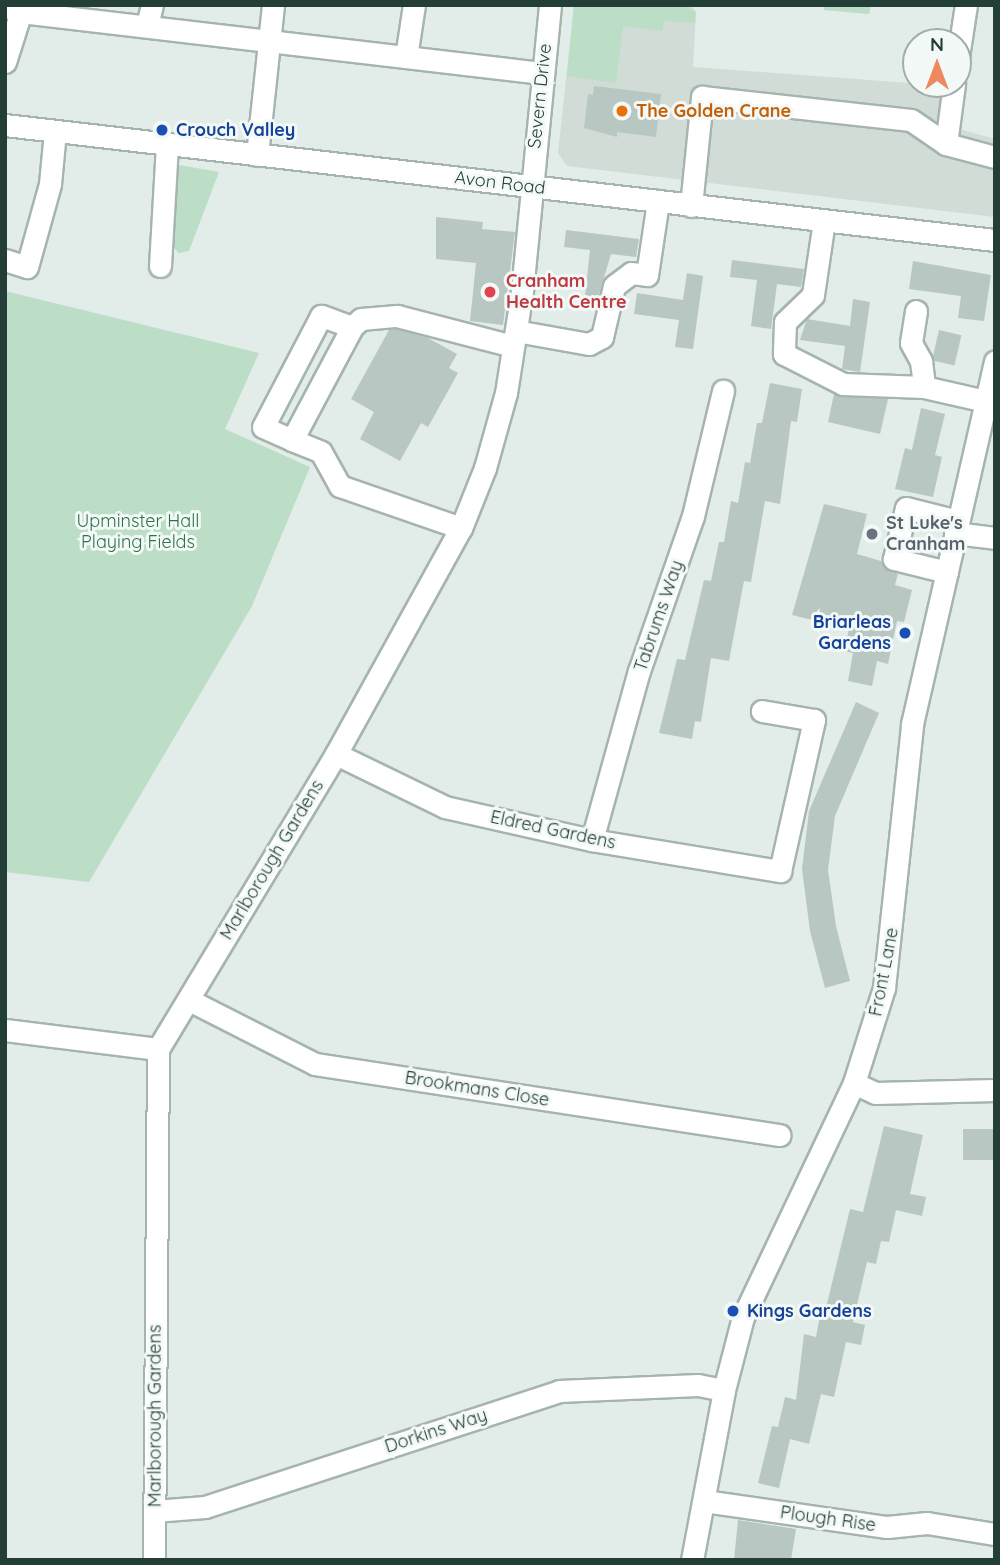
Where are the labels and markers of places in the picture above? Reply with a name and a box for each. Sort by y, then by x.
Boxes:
place label: The Golden Crane [636,100,791,122]
marker: The Golden Crane [614,103,630,119]
place label: Crouch Valley [176,119,295,141]
marker: Crouch Valley [154,122,170,138]
place label: Cranham Health Centre [506,271,627,314]
marker: Cranham Health Centre [480,282,500,302]
place label: St Luke's Cranham [886,513,965,556]
marker: St Luke's Cranham [864,526,880,542]
place label: Briarleas Gardens [813,612,891,654]
marker: Briarleas Gardens [897,625,913,641]
place label: Kings Gardens [747,1300,872,1322]
marker: Kings Gardens [725,1303,741,1319]

